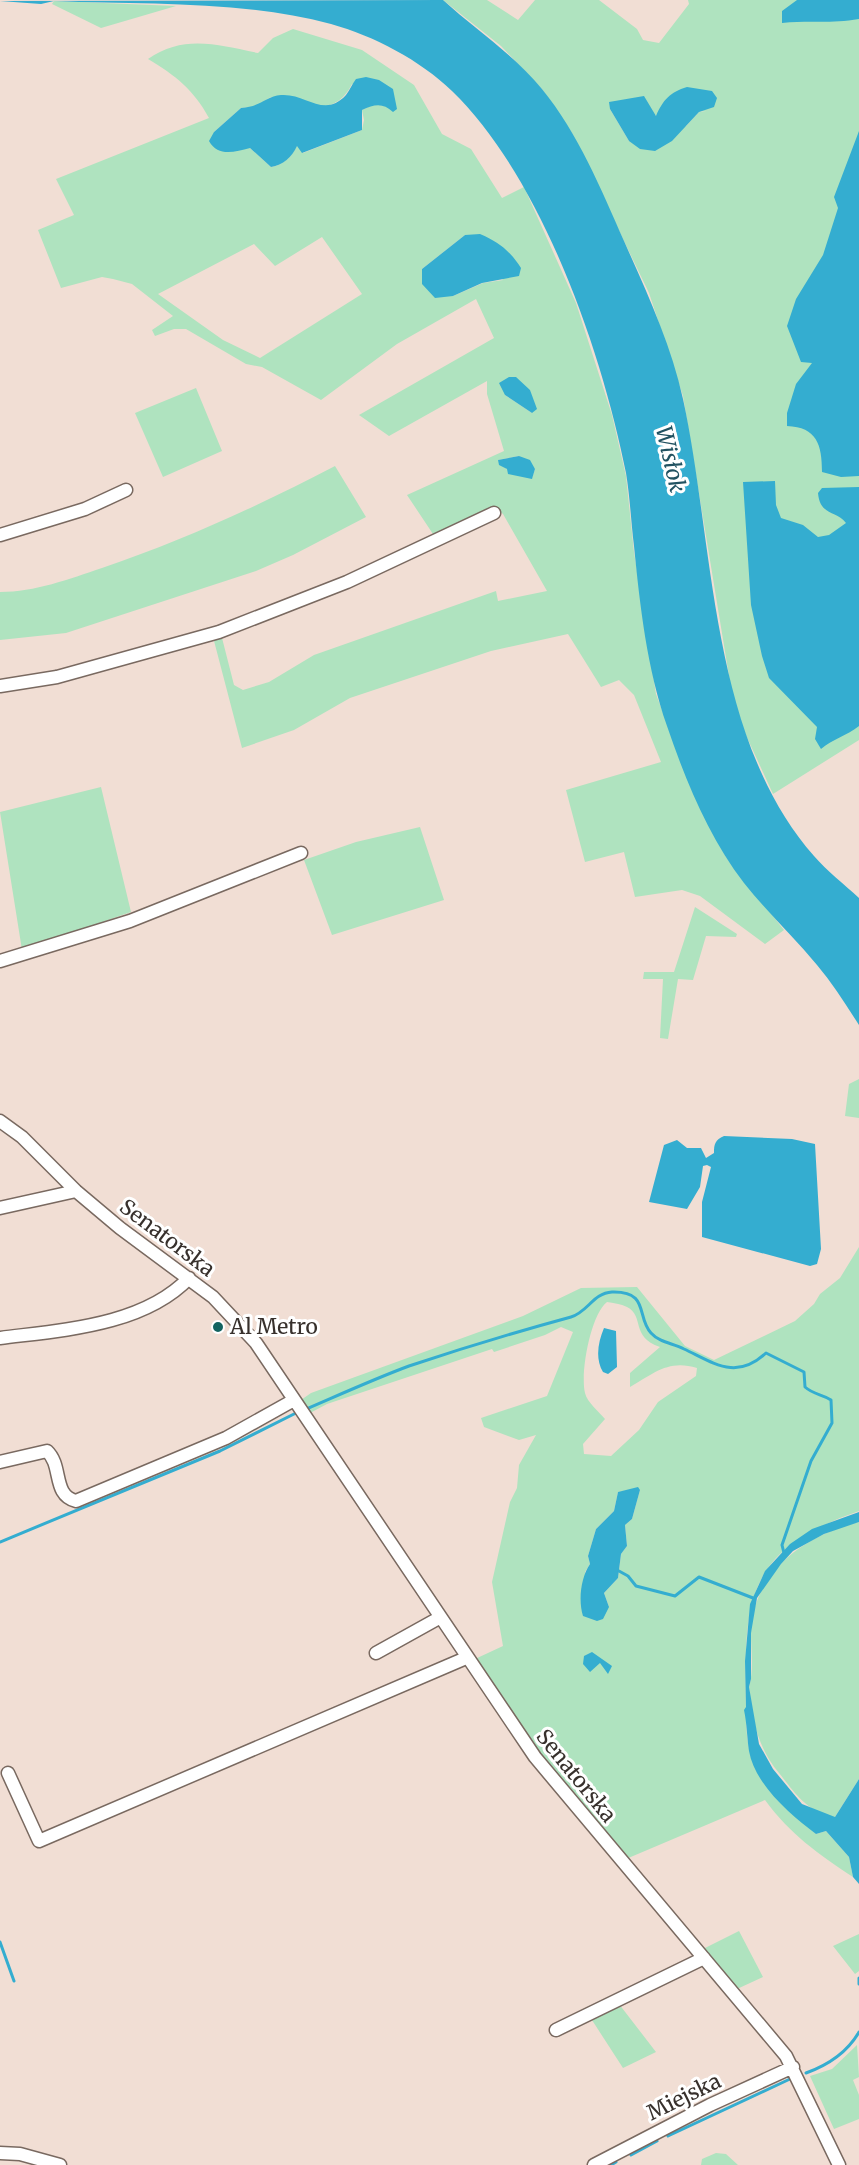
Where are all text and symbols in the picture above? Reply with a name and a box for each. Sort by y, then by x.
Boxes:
water label: Wisłok [650,423,692,495]
street label: Senatorska [114,1193,220,1282]
place label: Al Metro [229,1313,318,1340]
marker: Al Metro [211,1320,225,1334]
street label: Senatorska [531,1723,622,1828]
street label: Miejska [642,2067,725,2126]

